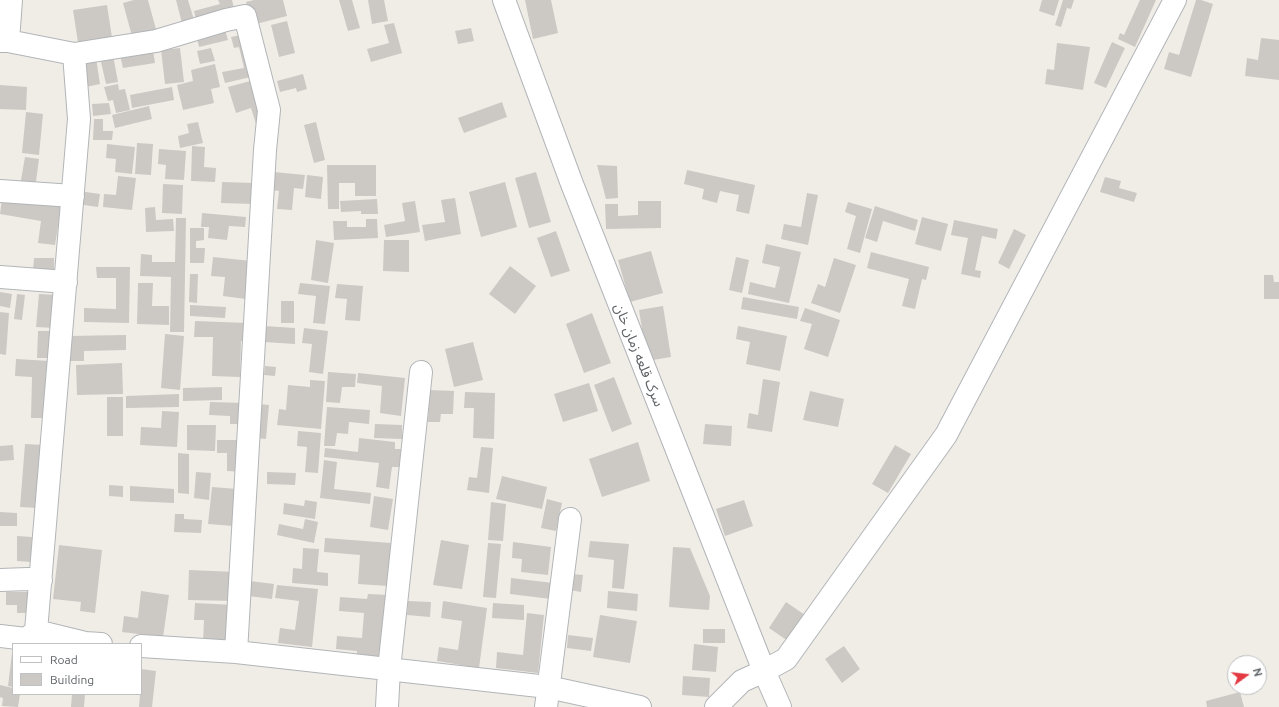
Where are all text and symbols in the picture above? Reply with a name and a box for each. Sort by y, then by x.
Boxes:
street label: سرک قلعه زمان خان [611,301,667,409]
legend [12,643,142,695]
text: Road [50,653,78,666]
north arrow [1227,655,1267,695]
text: N [1251,667,1264,678]
text: Building [50,673,94,686]

